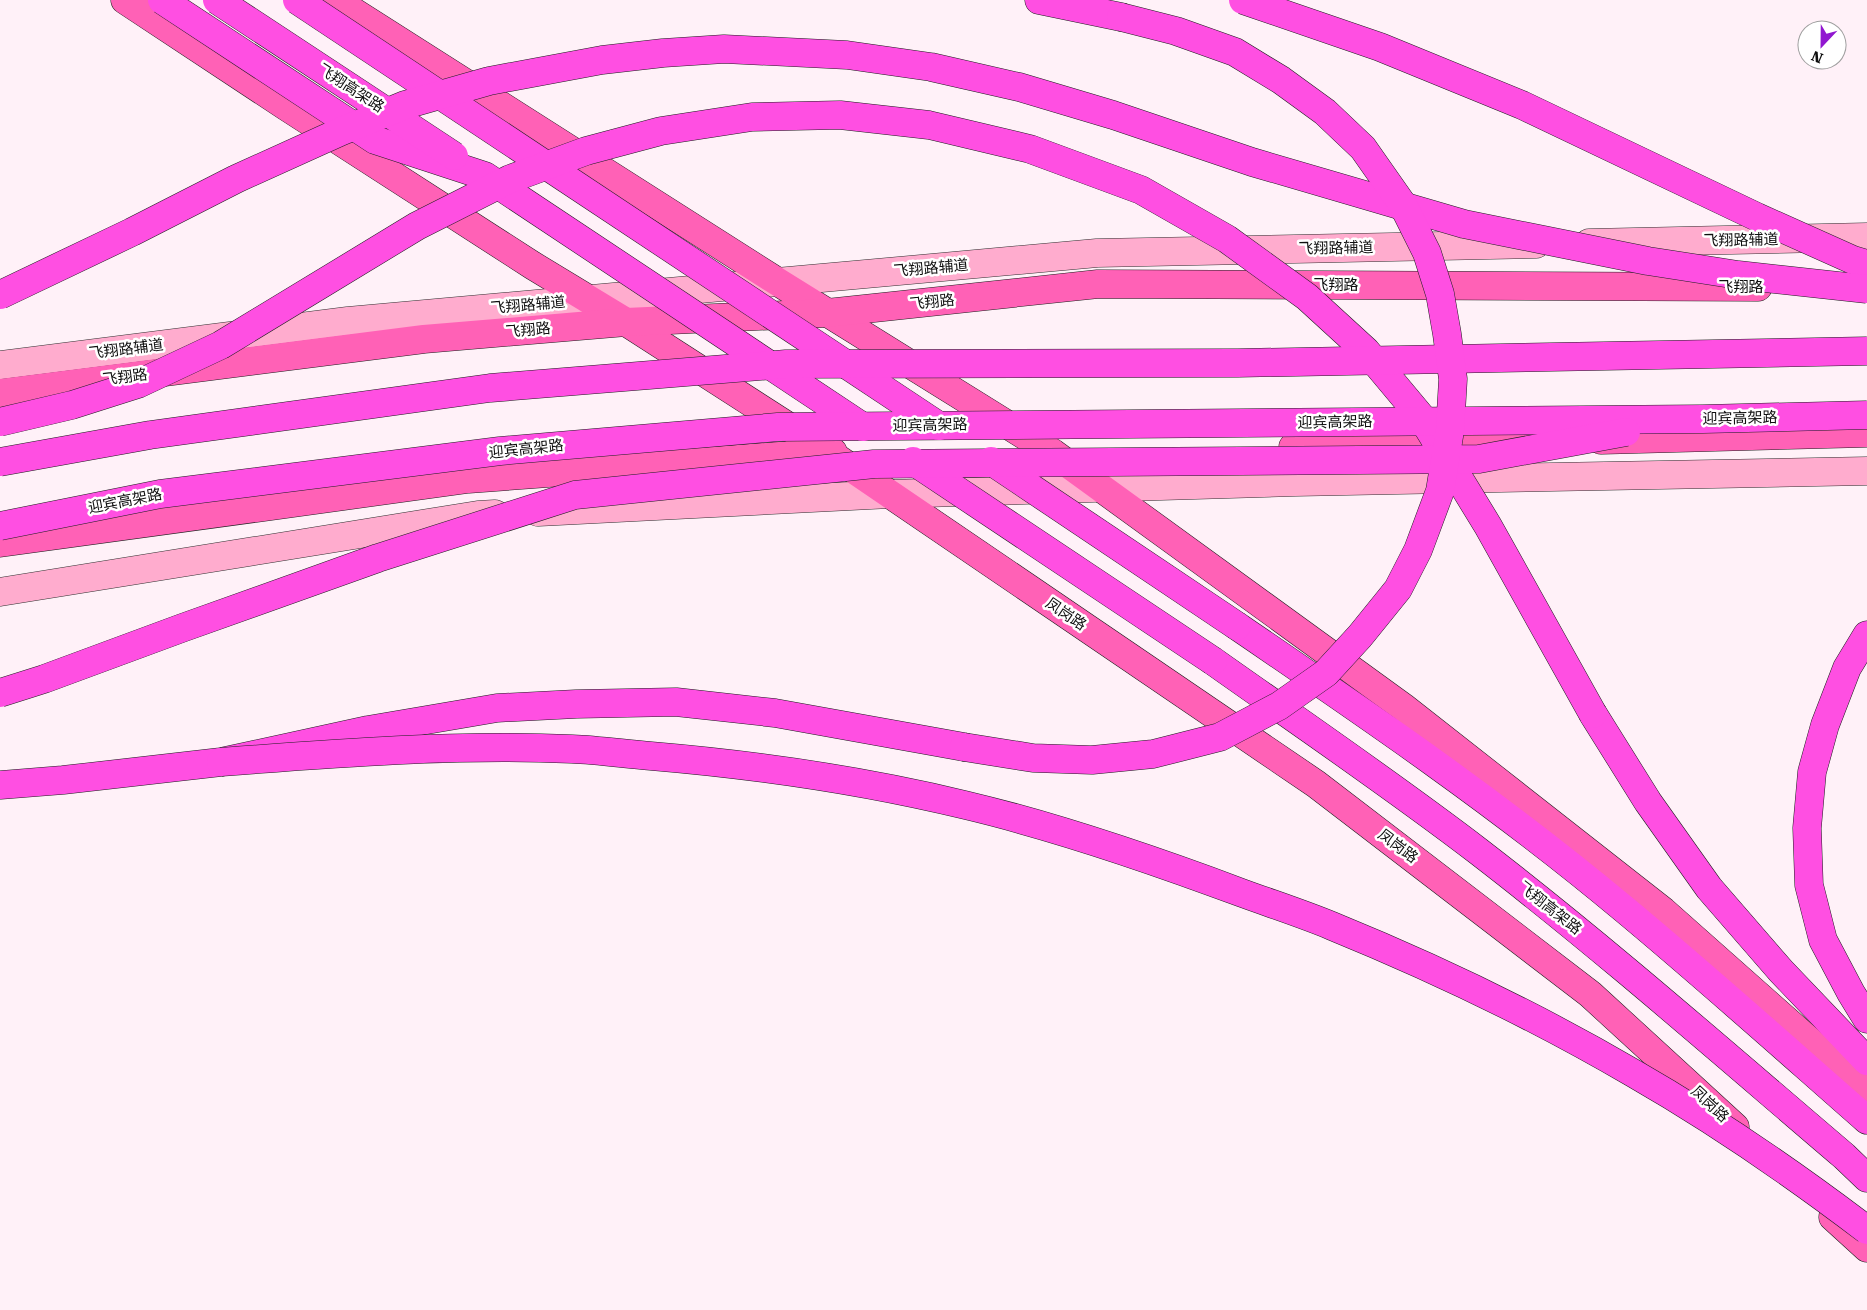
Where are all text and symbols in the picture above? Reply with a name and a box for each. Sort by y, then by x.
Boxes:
north arrow [1797,20,1847,70]
text: N [1809,48,1825,66]
street label: 飞翔高架路 [315,60,387,116]
street label: 飞翔路辅道 [1703,230,1779,250]
street label: 飞翔路辅道 [1298,238,1374,258]
street label: 飞翔路辅道 [893,256,969,280]
street label: 飞翔路 [1313,276,1359,294]
street label: 飞翔路 [1718,278,1764,296]
street label: 飞翔路 [909,291,955,313]
street label: 飞翔路辅道 [490,293,566,317]
street label: 飞翔路 [505,319,551,341]
street label: 飞翔路辅道 [88,335,164,363]
street label: 飞翔路 [102,365,148,389]
street label: 迎宾高架路 [1702,408,1778,428]
street label: 迎宾高架路 [1297,412,1373,432]
street label: 迎宾高架路 [892,415,968,435]
street label: 迎宾高架路 [488,436,564,462]
street label: 迎宾高架路 [86,485,164,517]
street label: 凤岗路 [1042,594,1090,634]
street label: 凤岗路 [1375,825,1421,867]
street label: 飞翔高架路 [1515,878,1585,938]
street label: 凤岗路 [1687,1082,1733,1126]

